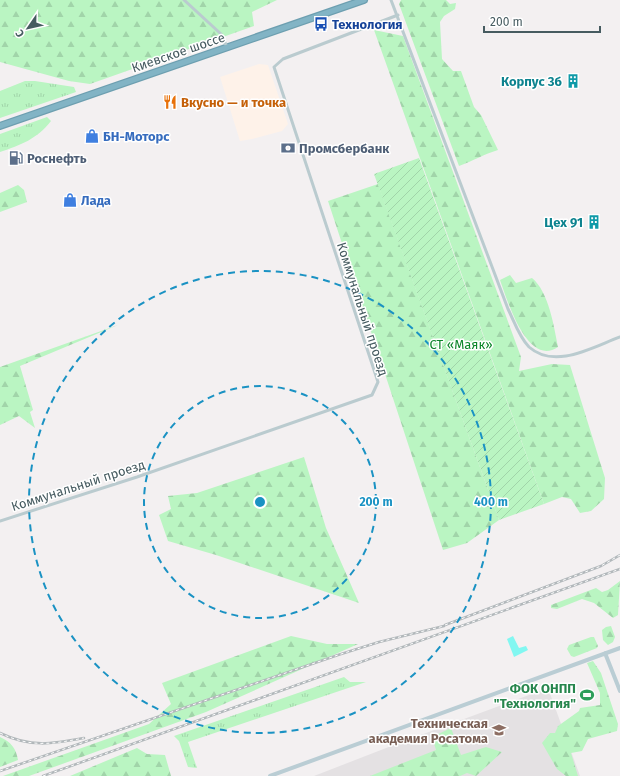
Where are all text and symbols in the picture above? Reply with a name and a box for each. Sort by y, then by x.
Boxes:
north arrow [8,8,48,48]
scale bar [484,8,600,34]
text: 200 m [490,15,523,29]
bus stop icon: Технология [313,16,329,32]
place label: Технология [332,17,403,32]
text: С [13,26,27,40]
street label: Киевское шоссе [130,29,227,75]
building icon: Корпус 3б [565,73,581,89]
place label: Корпус 3б [501,74,563,89]
restaurant icon: Вкусно — и точка [162,94,178,110]
place label: Вкусно — и точка [181,95,286,110]
shop icon: БН-Моторс [84,128,100,144]
place label: БН-Моторс [103,129,170,144]
bank icon: Промсбербанк [280,140,296,156]
place label: Промсбербанк [299,141,390,156]
fuel station icon: Роснефть [8,150,24,166]
place label: Роснефть [27,151,87,166]
shop icon: Лада [62,192,78,208]
place label: Лада [81,193,111,208]
building icon: Цех 91 [586,214,602,230]
place label: Цех 91 [544,215,583,230]
street label: Коммунальный проезд [334,240,391,378]
park label: СТ «Маяк» [429,337,493,352]
street label: Коммунальный проезд [9,457,147,514]
centre of rings [253,495,267,509]
text: 200 m [359,495,393,509]
text: 400 m [474,495,508,509]
place label: ФОК ОНПП "Технология" [494,681,576,711]
sports icon: ФОК ОНПП "Технология" [579,687,595,703]
place label: Техническая академия Росатома [369,716,488,746]
school or university icon: Техническая академия Росатома [491,722,507,738]

